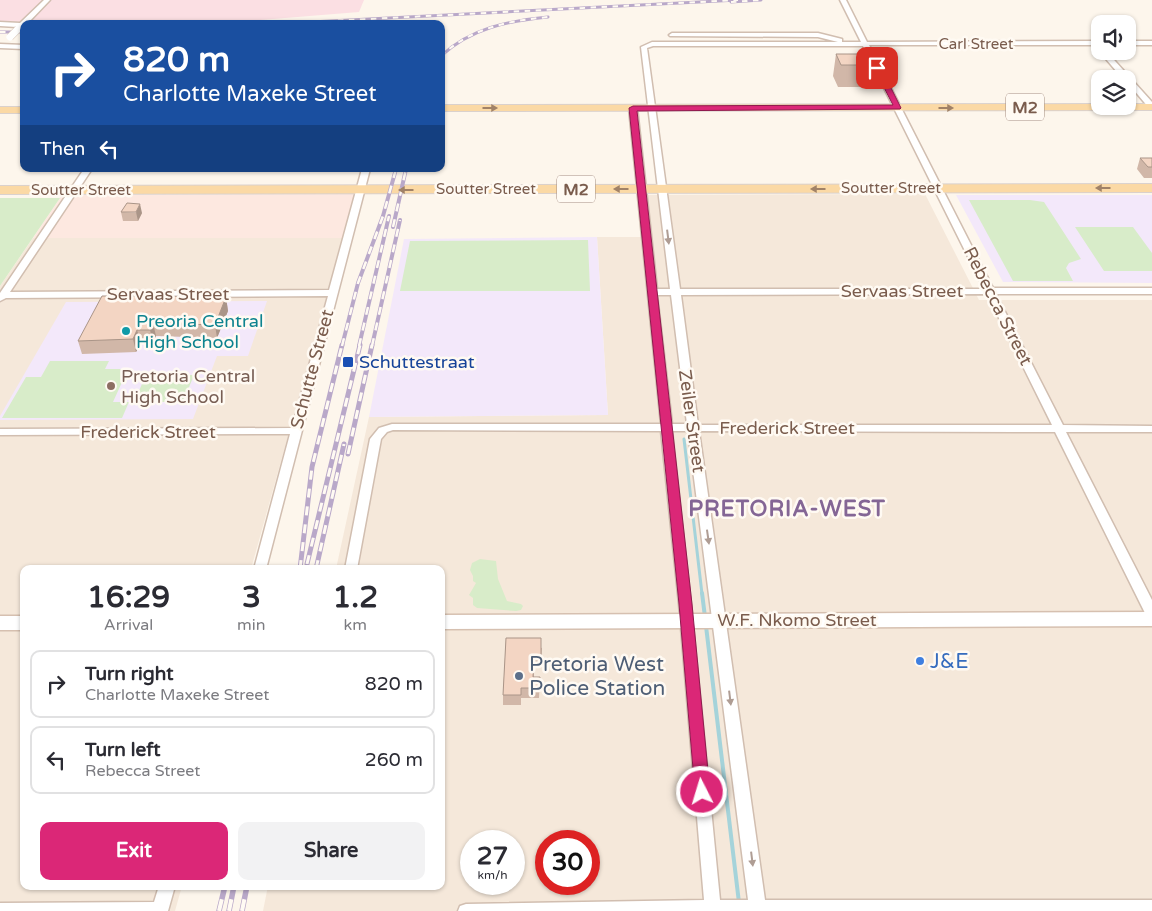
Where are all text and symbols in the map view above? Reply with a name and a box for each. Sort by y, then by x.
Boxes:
map controls [1091,15,1136,115]
button: sound [1091,15,1136,60]
street label: Carl Street [938,35,1014,53]
text: 820 m [123,39,230,81]
icon: right [40,40,105,105]
pin [856,47,898,89]
icon: arrive [863,54,891,82]
button: layers [1091,70,1136,115]
text: Charlotte Maxeke Street [123,81,377,107]
road number: M2 [1006,94,1044,120]
one-way arrow [482,104,498,112]
one-way arrow [938,104,954,112]
icon: left [95,135,123,163]
text: Then [40,138,85,160]
road number: M2 [557,175,595,202]
street label: Soutter Street [841,179,941,197]
street label: Soutter Street [436,180,536,198]
street label: Soutter Street [31,181,131,199]
one-way arrow [1095,184,1111,192]
one-way arrow [613,185,629,193]
one-way arrow [810,185,826,193]
one-way arrow [398,186,414,194]
one-way arrow [664,229,672,245]
street label: Rebecca Street [959,243,1037,369]
street label: Servaas Street [841,280,963,302]
street label: Servaas Street [107,283,229,305]
street label: Schutte Street [286,307,339,431]
place label: Preoria Central High School [136,310,263,353]
marker: Preoria Central High School [120,325,132,337]
place label: Schuttestraat [359,351,475,373]
marker: Schuttestraat [341,355,355,369]
place label: Pretoria Central High School [121,365,255,408]
street label: Zeiler Street [674,368,710,474]
marker: Pretoria Central High School [105,380,117,392]
street label: Frederick Street [719,417,855,439]
street label: Frederick Street [80,421,216,443]
district label: PRETORIA-WEST [688,496,886,522]
one-way arrow [705,529,713,545]
text: 16:29 [87,579,170,616]
text: 3 [242,579,261,616]
text: 1.2 [333,579,378,616]
street label: W.F. Nkomo Street [717,609,877,631]
text: Arrival [104,615,153,635]
text: min [237,615,266,635]
text: km [344,615,367,635]
place label: J&E [930,649,969,674]
place label: Pretoria West Police Station [529,652,665,701]
marker: J&E [914,655,926,667]
text: Turn right [85,663,173,685]
icon: right [42,670,70,698]
marker: Pretoria West Police Station [513,670,525,682]
text: 820 m [365,673,423,695]
text: Charlotte Maxeke Street [85,685,269,705]
one-way arrow [727,690,735,706]
text: Turn left [85,739,161,761]
icon: left [42,746,70,774]
text: 260 m [365,749,423,771]
text: Rebecca Street [85,761,200,781]
position arrow [675,765,727,817]
button: Exit [40,822,228,880]
button: Share [238,822,425,880]
speed limit sign: 30 [535,830,600,895]
text: 27 [477,841,508,871]
one-way arrow [748,851,756,867]
text: km/h [477,868,508,882]

